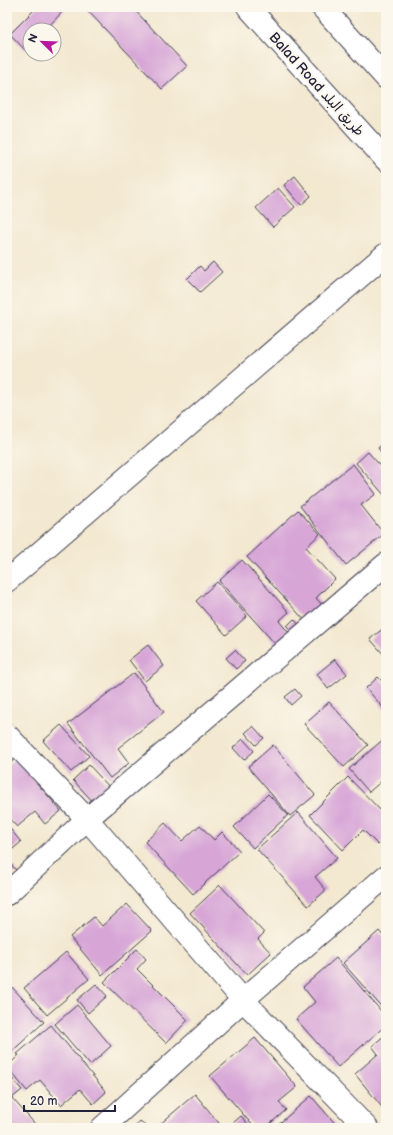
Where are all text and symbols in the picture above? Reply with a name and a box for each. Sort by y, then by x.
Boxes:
north arrow [22,22,62,62]
street label: Balad Road طريق البلد [265,29,368,140]
text: N [26,32,41,45]
scale bar [24,1087,115,1113]
text: 20 m [30,1094,57,1109]

